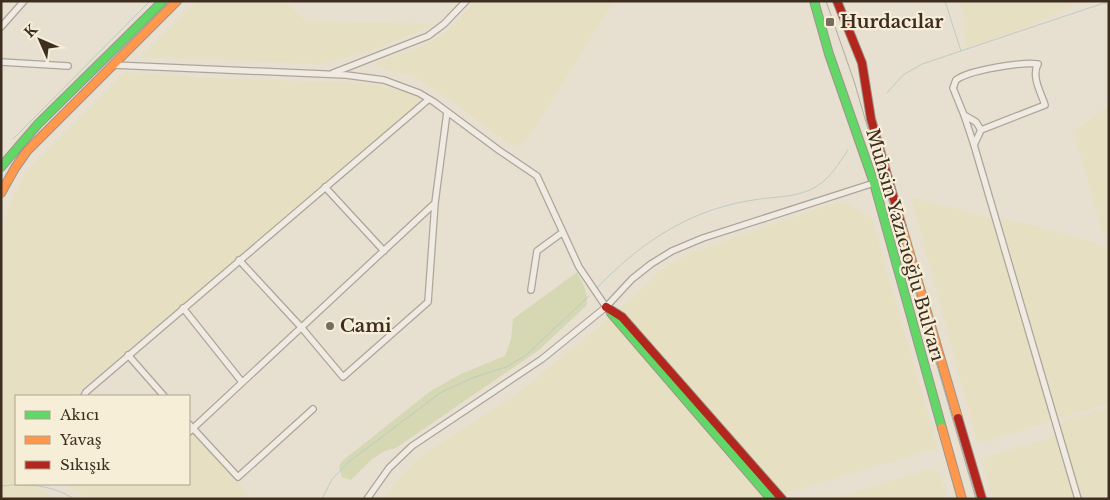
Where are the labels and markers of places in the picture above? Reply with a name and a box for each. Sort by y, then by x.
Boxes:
place label: Hurdacılar [840,11,943,33]
marker: Hurdacılar [824,16,836,28]
place label: Cami [340,315,392,337]
marker: Cami [324,320,336,332]

